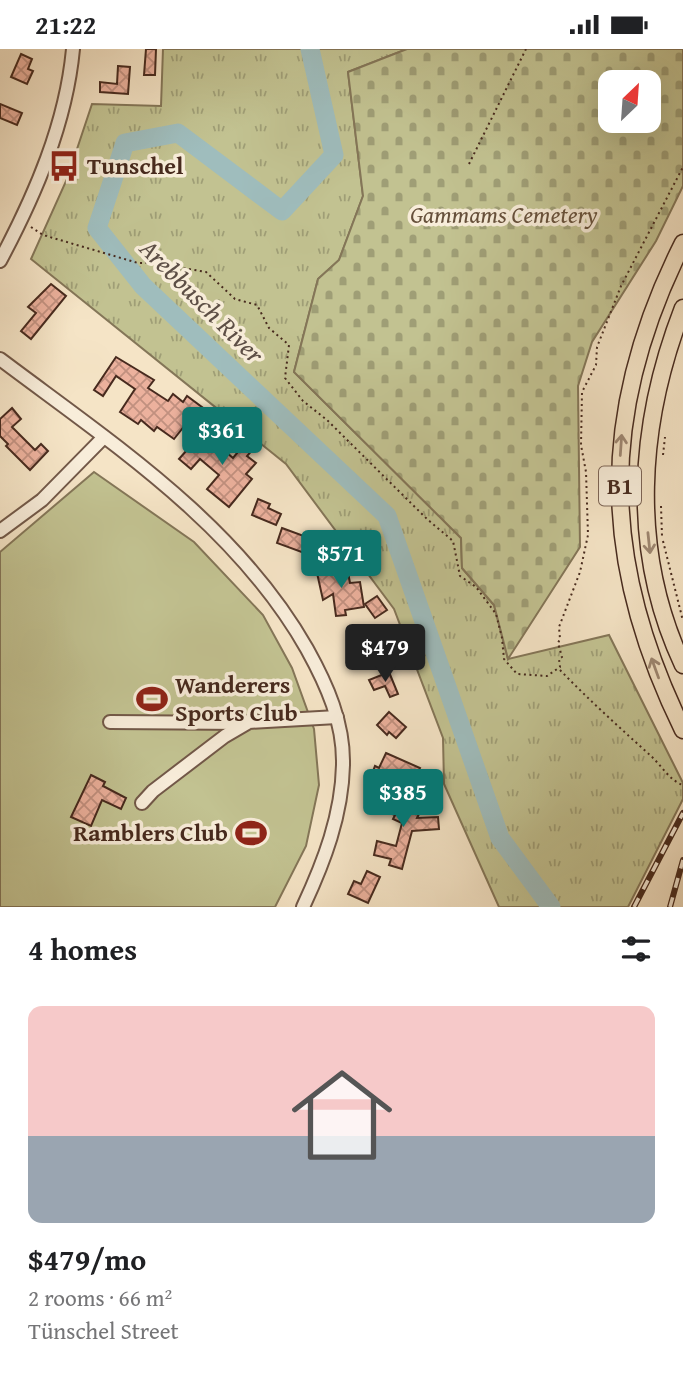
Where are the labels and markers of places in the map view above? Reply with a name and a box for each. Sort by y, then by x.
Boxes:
place label: Tunschel [87,148,184,183]
bus stop icon: Tunschel [47,149,81,183]
pin: $361 [181,407,263,467]
pin: $571 [300,531,382,590]
pin: $479 [344,625,426,684]
place label: Wanderers Sports Club [175,667,298,730]
sports icon: Wanderers Sports Club [135,682,169,716]
pin: $385 [362,769,444,829]
place label: Ramblers Club [73,815,228,850]
sports icon: Ramblers Club [234,816,268,850]

